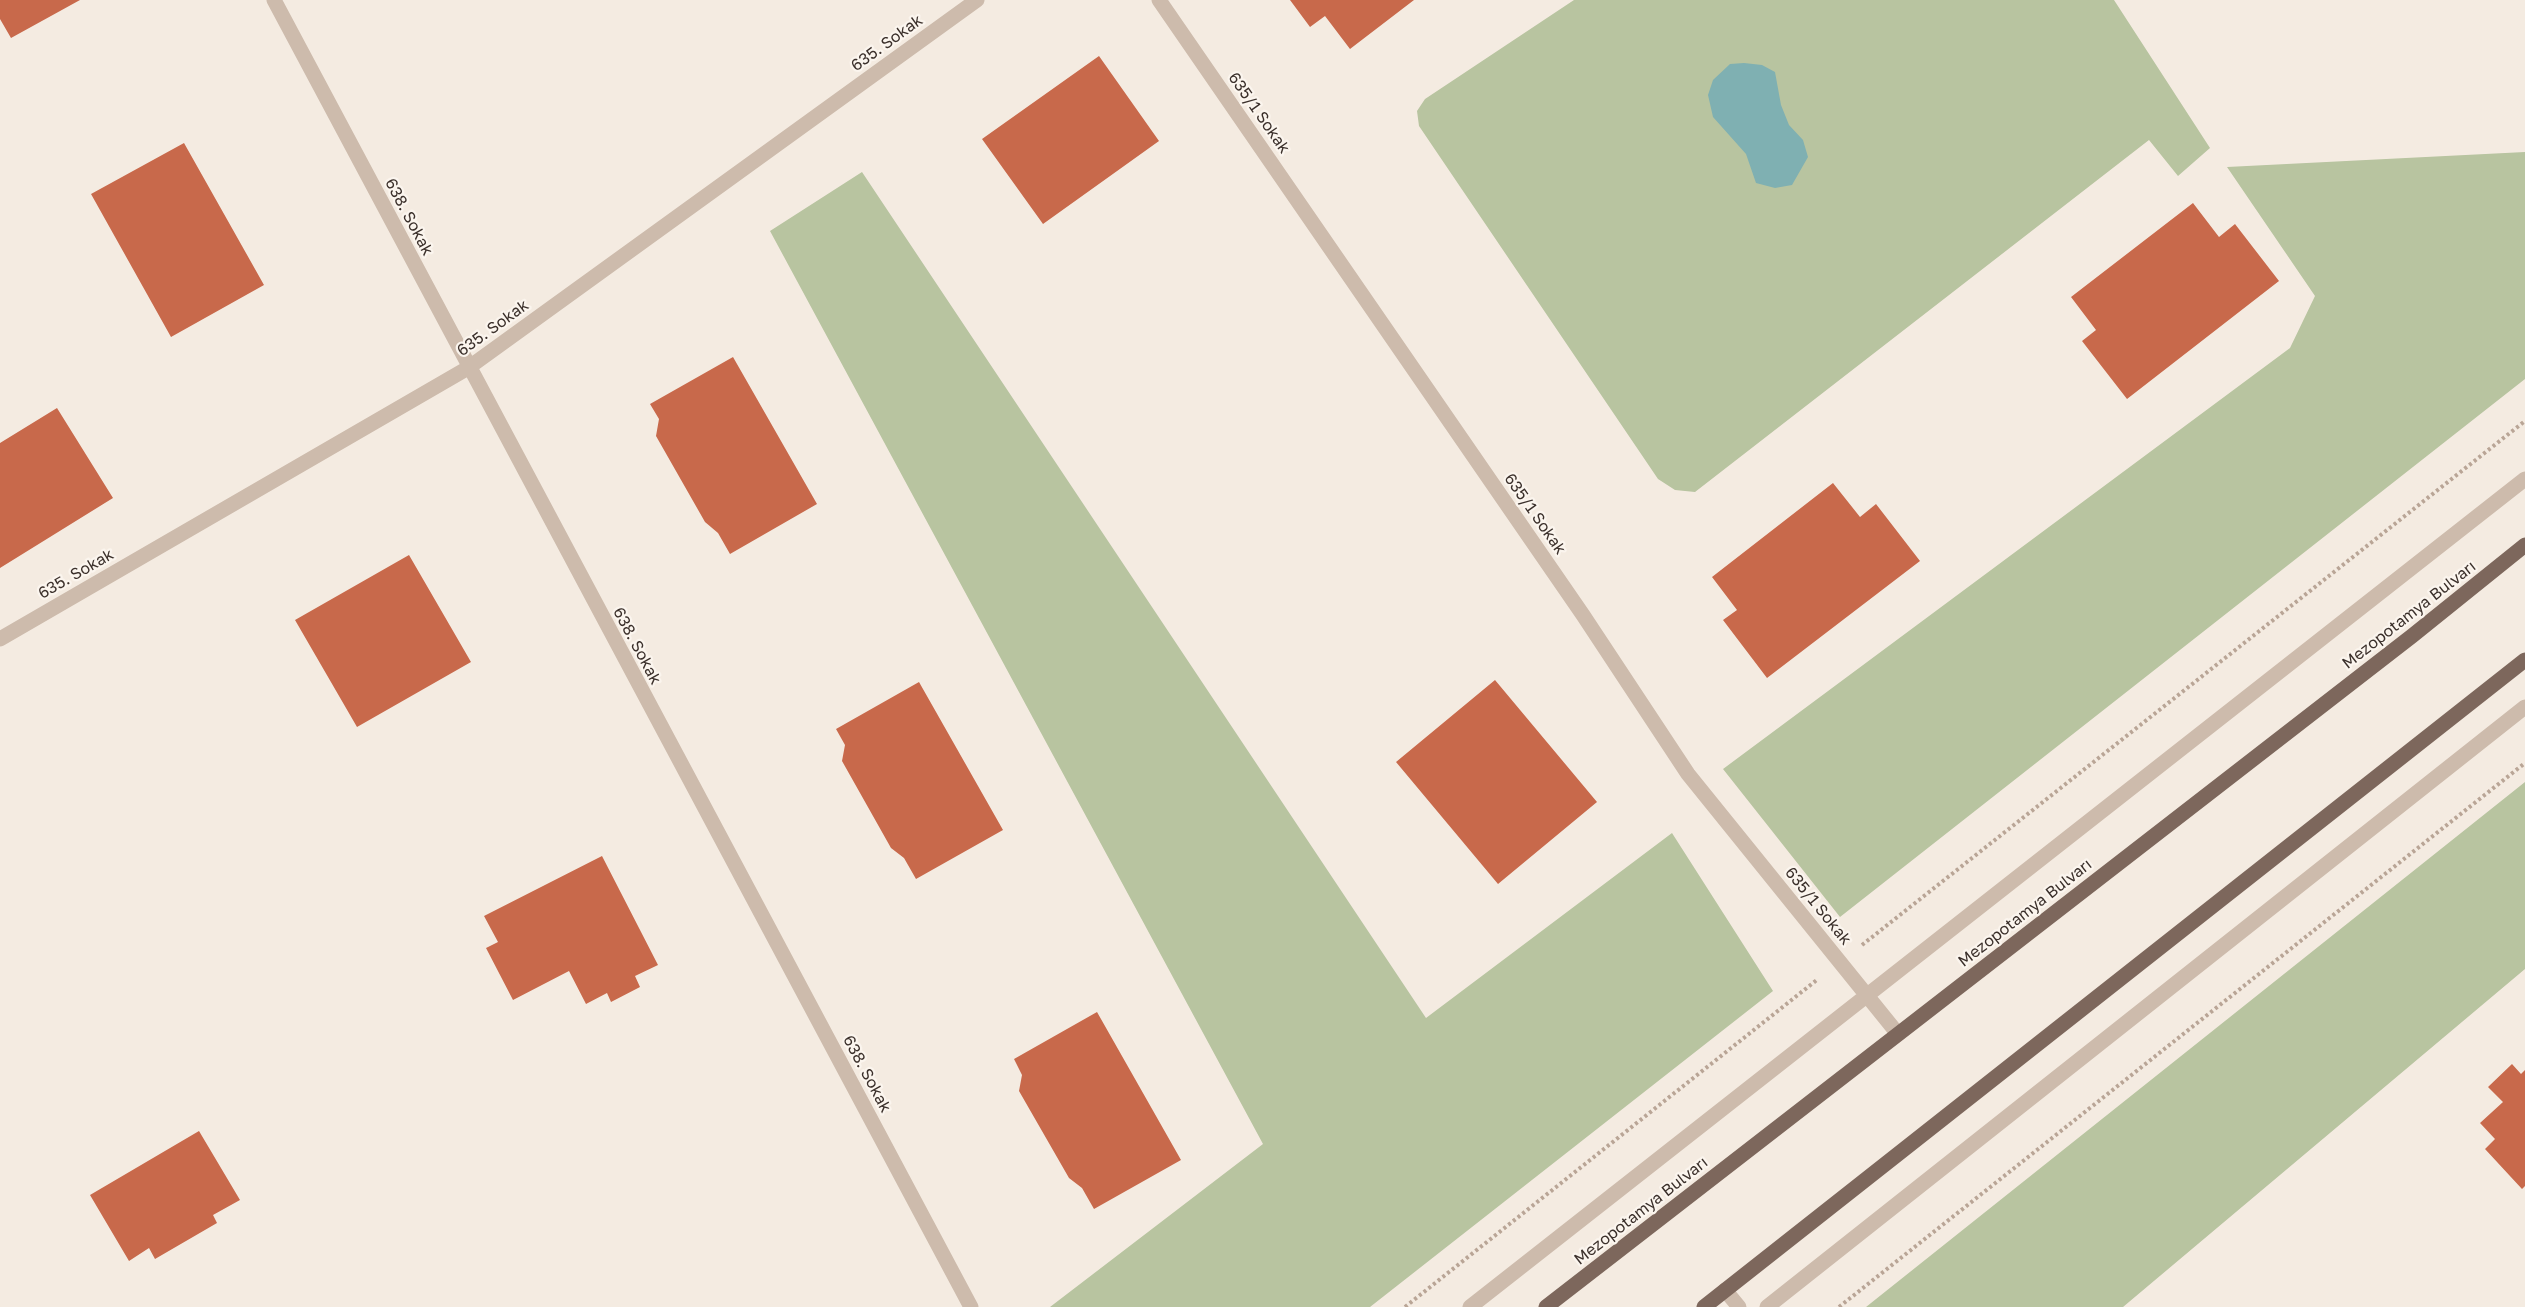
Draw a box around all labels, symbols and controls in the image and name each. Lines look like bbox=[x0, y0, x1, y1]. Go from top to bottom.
street label: 635. Sokak bbox=[847, 11, 927, 75]
street label: 635/1 Sokak bbox=[1224, 69, 1294, 157]
street label: 638. Sokak bbox=[381, 175, 437, 259]
street label: 635. Sokak bbox=[453, 296, 533, 360]
street label: 635/1 Sokak bbox=[1500, 470, 1570, 558]
street label: 635. Sokak bbox=[35, 545, 117, 603]
street label: Mezopotamya Bulvarı bbox=[2338, 557, 2480, 673]
street label: 638. Sokak bbox=[609, 604, 665, 688]
street label: Mezopotamya Bulvarı bbox=[1954, 855, 2096, 971]
street label: 635/1 Sokak bbox=[1781, 863, 1855, 949]
street label: 638. Sokak bbox=[839, 1032, 895, 1116]
street label: Mezopotamya Bulvarı bbox=[1570, 1153, 1712, 1269]

